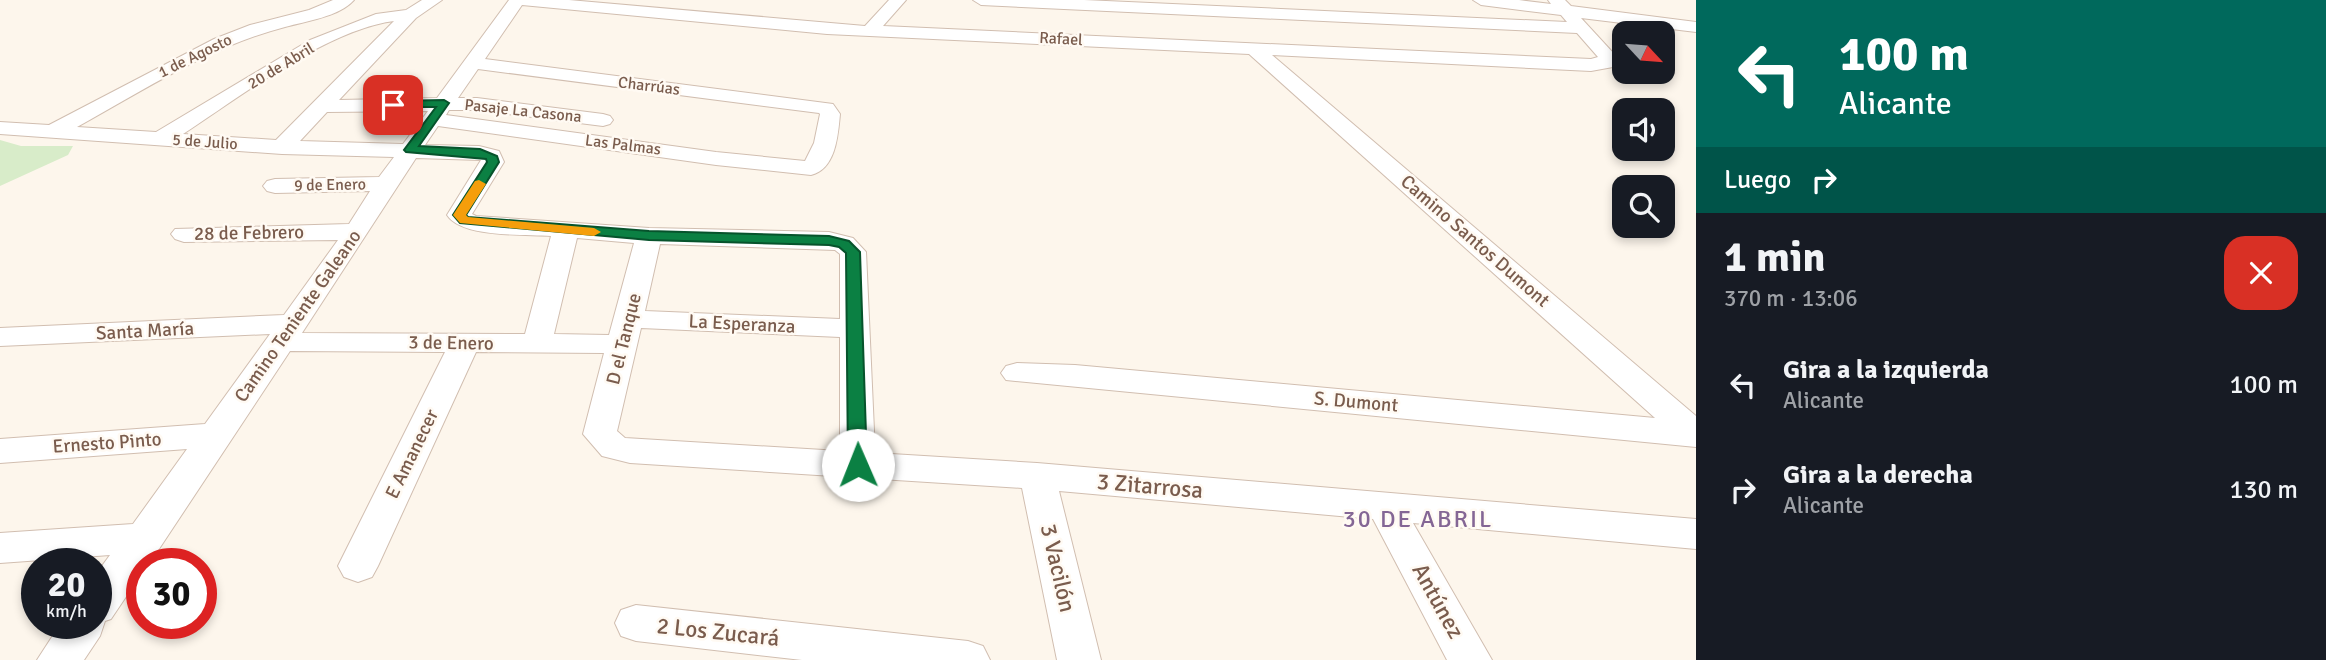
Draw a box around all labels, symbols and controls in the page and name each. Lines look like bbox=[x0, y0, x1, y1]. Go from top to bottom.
north arrow bbox=[1612, 21, 1675, 84]
map controls bbox=[1612, 21, 1675, 238]
text: 100 m bbox=[1839, 24, 1969, 84]
street label: Rafael bbox=[1039, 28, 1084, 50]
icon: left bbox=[1724, 28, 1815, 119]
street label: 1 de Agosto bbox=[155, 30, 235, 82]
street label: 20 de Abril bbox=[244, 38, 318, 94]
street label: Charrúas bbox=[617, 72, 681, 100]
pin bbox=[363, 75, 423, 135]
text: Alicante bbox=[1839, 84, 1952, 123]
icon: arrive bbox=[374, 86, 412, 124]
street label: Pasaje La Casona bbox=[463, 95, 583, 127]
button: sound bbox=[1612, 98, 1675, 161]
street label: 5 de Julio bbox=[172, 130, 238, 154]
street label: Las Palmas bbox=[584, 130, 662, 160]
icon: right bbox=[1805, 161, 1843, 199]
text: Luego bbox=[1724, 164, 1791, 196]
street label: Camino Santos Dumont bbox=[1395, 170, 1555, 313]
street label: 9 de Enero bbox=[294, 174, 366, 196]
button: search bbox=[1612, 175, 1675, 238]
street label: 28 de Febrero bbox=[194, 220, 304, 246]
street label: Camino Teniente Galeano bbox=[229, 225, 367, 407]
text: 1 min bbox=[1724, 232, 1825, 283]
button: close bbox=[2224, 236, 2298, 310]
text: 370 m · 13:06 bbox=[1724, 284, 1858, 313]
street label: D el Tanque bbox=[601, 291, 647, 387]
street label: La Esperanza bbox=[688, 309, 796, 339]
street label: Santa María bbox=[95, 316, 195, 346]
street label: 3 de Enero bbox=[408, 330, 494, 356]
text: Gira a la izquierda bbox=[1783, 354, 1989, 386]
icon: left bbox=[1724, 366, 1762, 404]
text: 100 m bbox=[2229, 369, 2298, 401]
street label: S. Dumont bbox=[1313, 386, 1399, 418]
text: Alicante bbox=[1783, 386, 1864, 415]
street label: E Amanecer bbox=[380, 405, 444, 503]
street label: Ernesto Pinto bbox=[52, 427, 162, 459]
position arrow bbox=[821, 428, 895, 502]
text: Gira a la derecha bbox=[1783, 459, 1973, 491]
street label: 3 Zitarrosa bbox=[1096, 467, 1204, 505]
icon: right bbox=[1724, 471, 1762, 509]
text: 130 m bbox=[2229, 474, 2298, 506]
text: Alicante bbox=[1783, 491, 1864, 520]
district label: 30 DE ABRIL bbox=[1343, 504, 1493, 534]
street label: 3 Vacilón bbox=[1034, 521, 1082, 615]
speed limit sign: 30 bbox=[126, 548, 217, 639]
street label: Antúnez bbox=[1406, 558, 1470, 644]
text: 20 bbox=[48, 563, 85, 606]
text: km/h bbox=[46, 600, 87, 622]
street label: 2 Los Zucará bbox=[655, 611, 781, 653]

